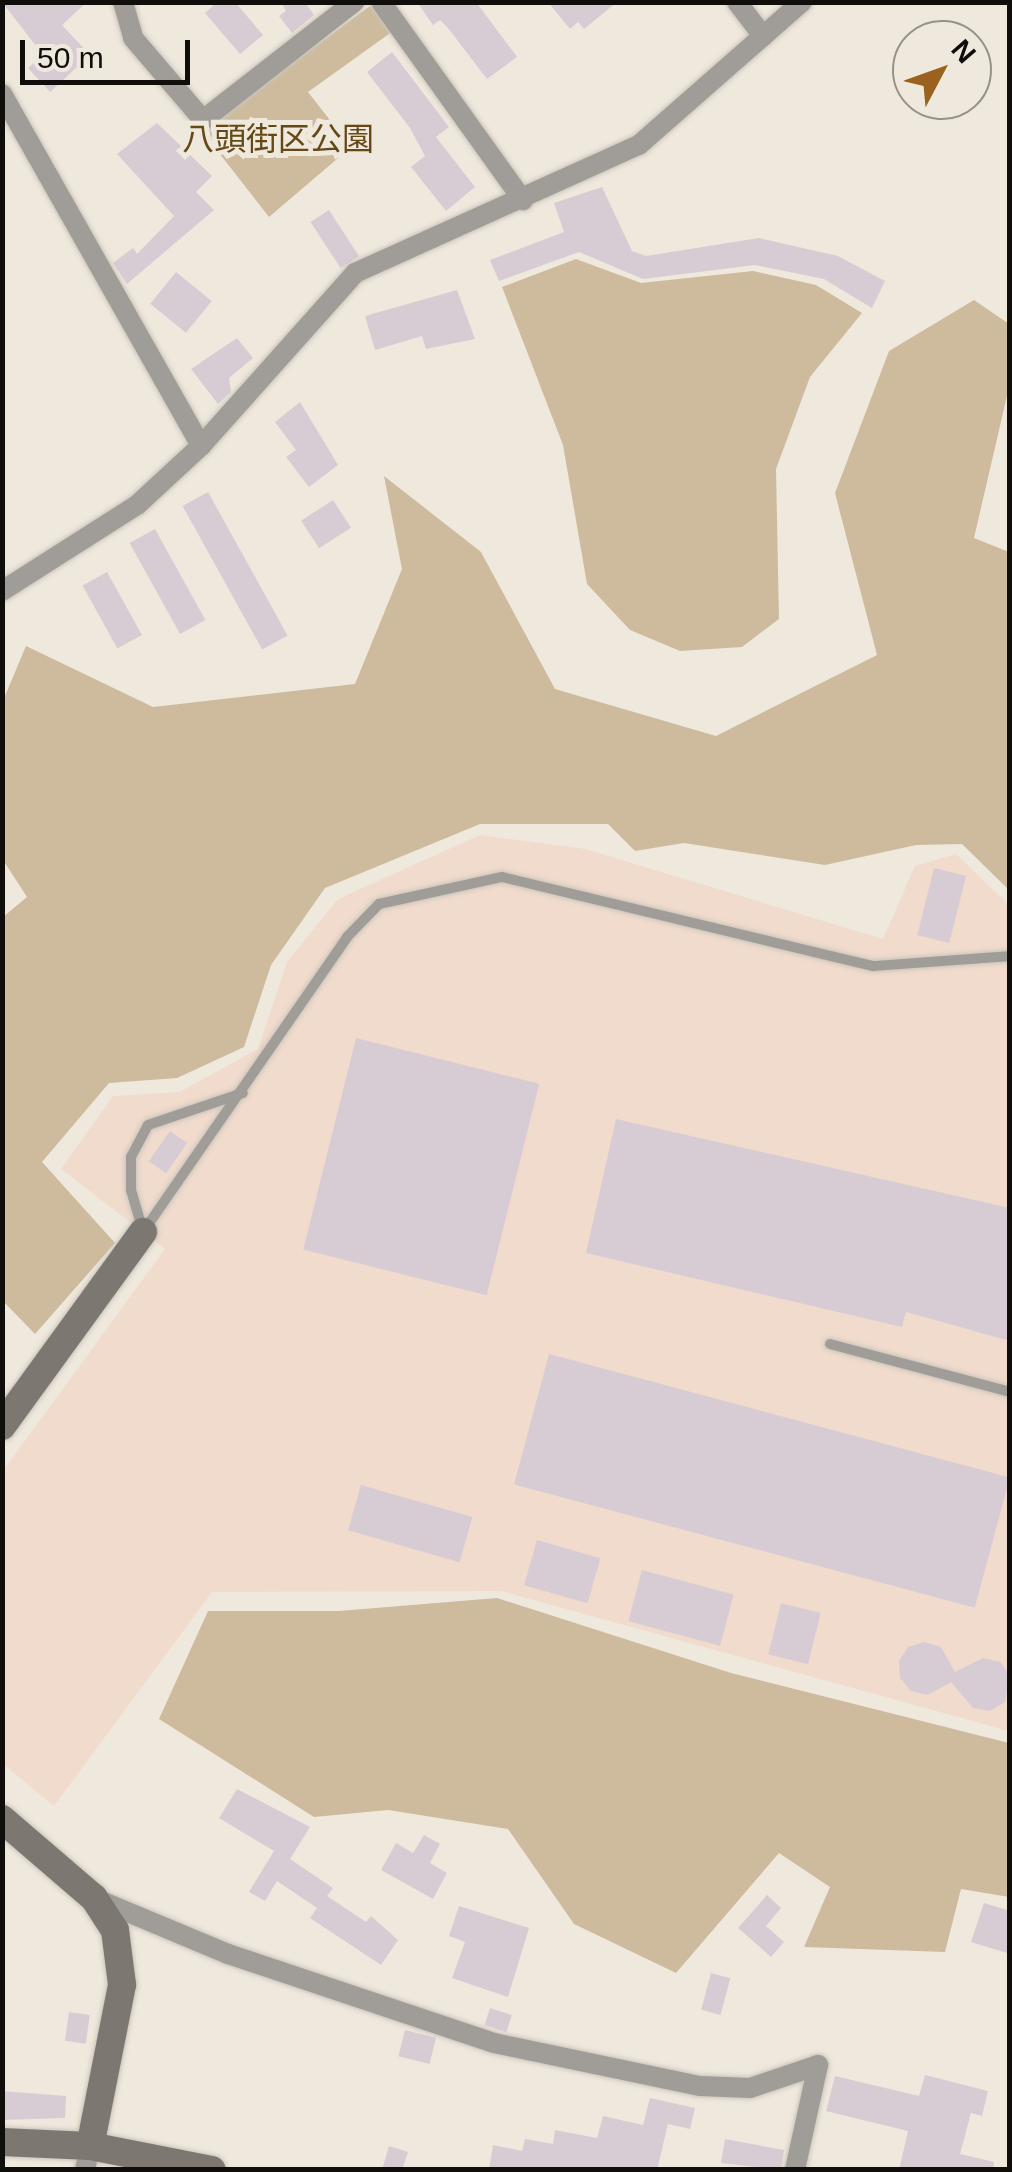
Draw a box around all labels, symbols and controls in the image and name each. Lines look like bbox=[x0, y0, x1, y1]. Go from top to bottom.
scale bar bbox=[25, 20, 195, 82]
north arrow bbox=[892, 20, 992, 120]
text: N bbox=[945, 33, 982, 69]
text: 50 m bbox=[37, 41, 104, 74]
park label: 八頭街区公園 bbox=[182, 120, 374, 158]

